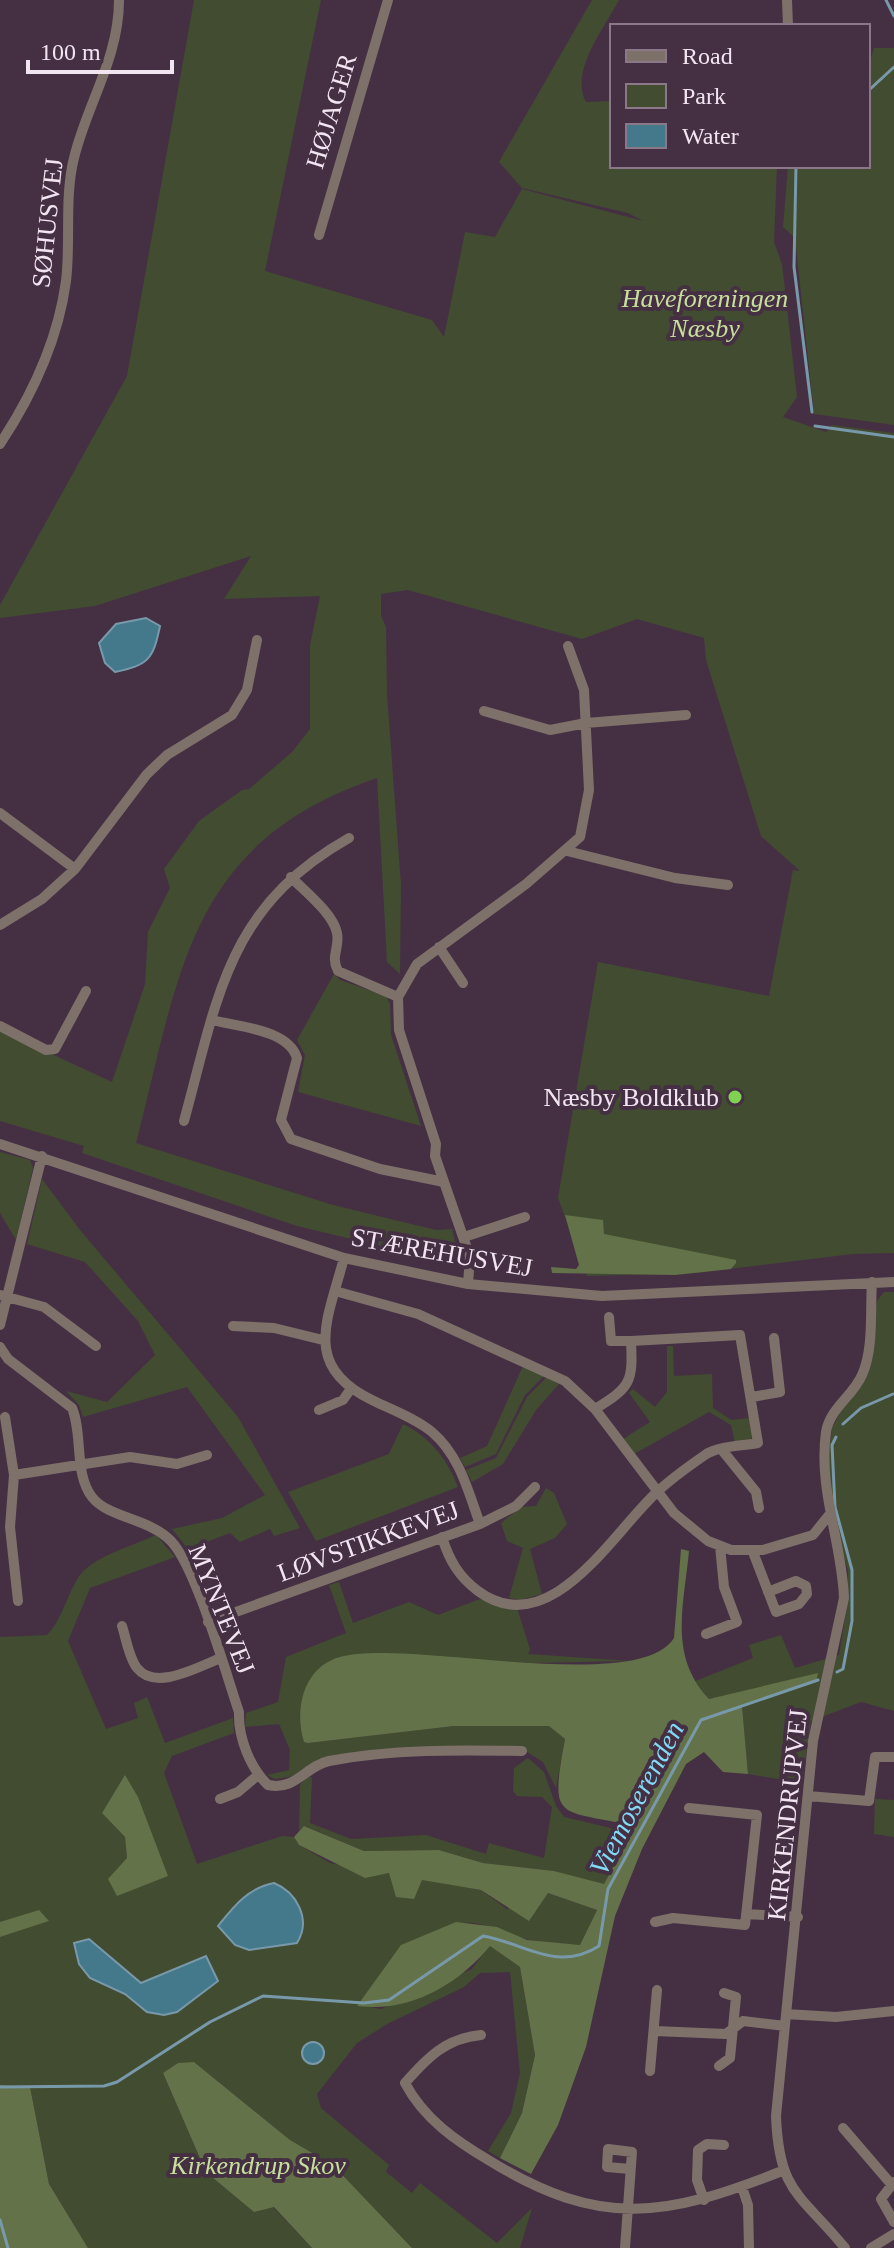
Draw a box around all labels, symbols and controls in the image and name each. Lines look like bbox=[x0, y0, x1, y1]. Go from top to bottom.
scale bar bbox=[28, 24, 172, 74]
legend bbox=[610, 24, 870, 168]
text: 100 m bbox=[40, 39, 101, 65]
text: Road bbox=[682, 43, 733, 69]
street label: HØJAGER bbox=[300, 50, 363, 172]
text: Park bbox=[682, 83, 726, 109]
text: Water bbox=[682, 123, 739, 149]
street label: SØHUSVEJ bbox=[26, 157, 69, 289]
park label: Haveforeningen Næsby bbox=[621, 284, 788, 343]
place label: Næsby Boldklub bbox=[543, 1083, 719, 1112]
marker: Næsby Boldklub bbox=[726, 1088, 744, 1106]
street label: STÆREHUSVEJ bbox=[349, 1222, 535, 1283]
street label: LØVSTIKKEVEJ bbox=[274, 1495, 463, 1588]
street label: MYNTEVEJ bbox=[182, 1540, 261, 1678]
street label: KIRKENDRUPVEJ bbox=[762, 1708, 813, 1922]
water label: Viemoserenden bbox=[583, 1716, 690, 1880]
park label: Kirkendrup Skov bbox=[169, 2151, 346, 2180]

